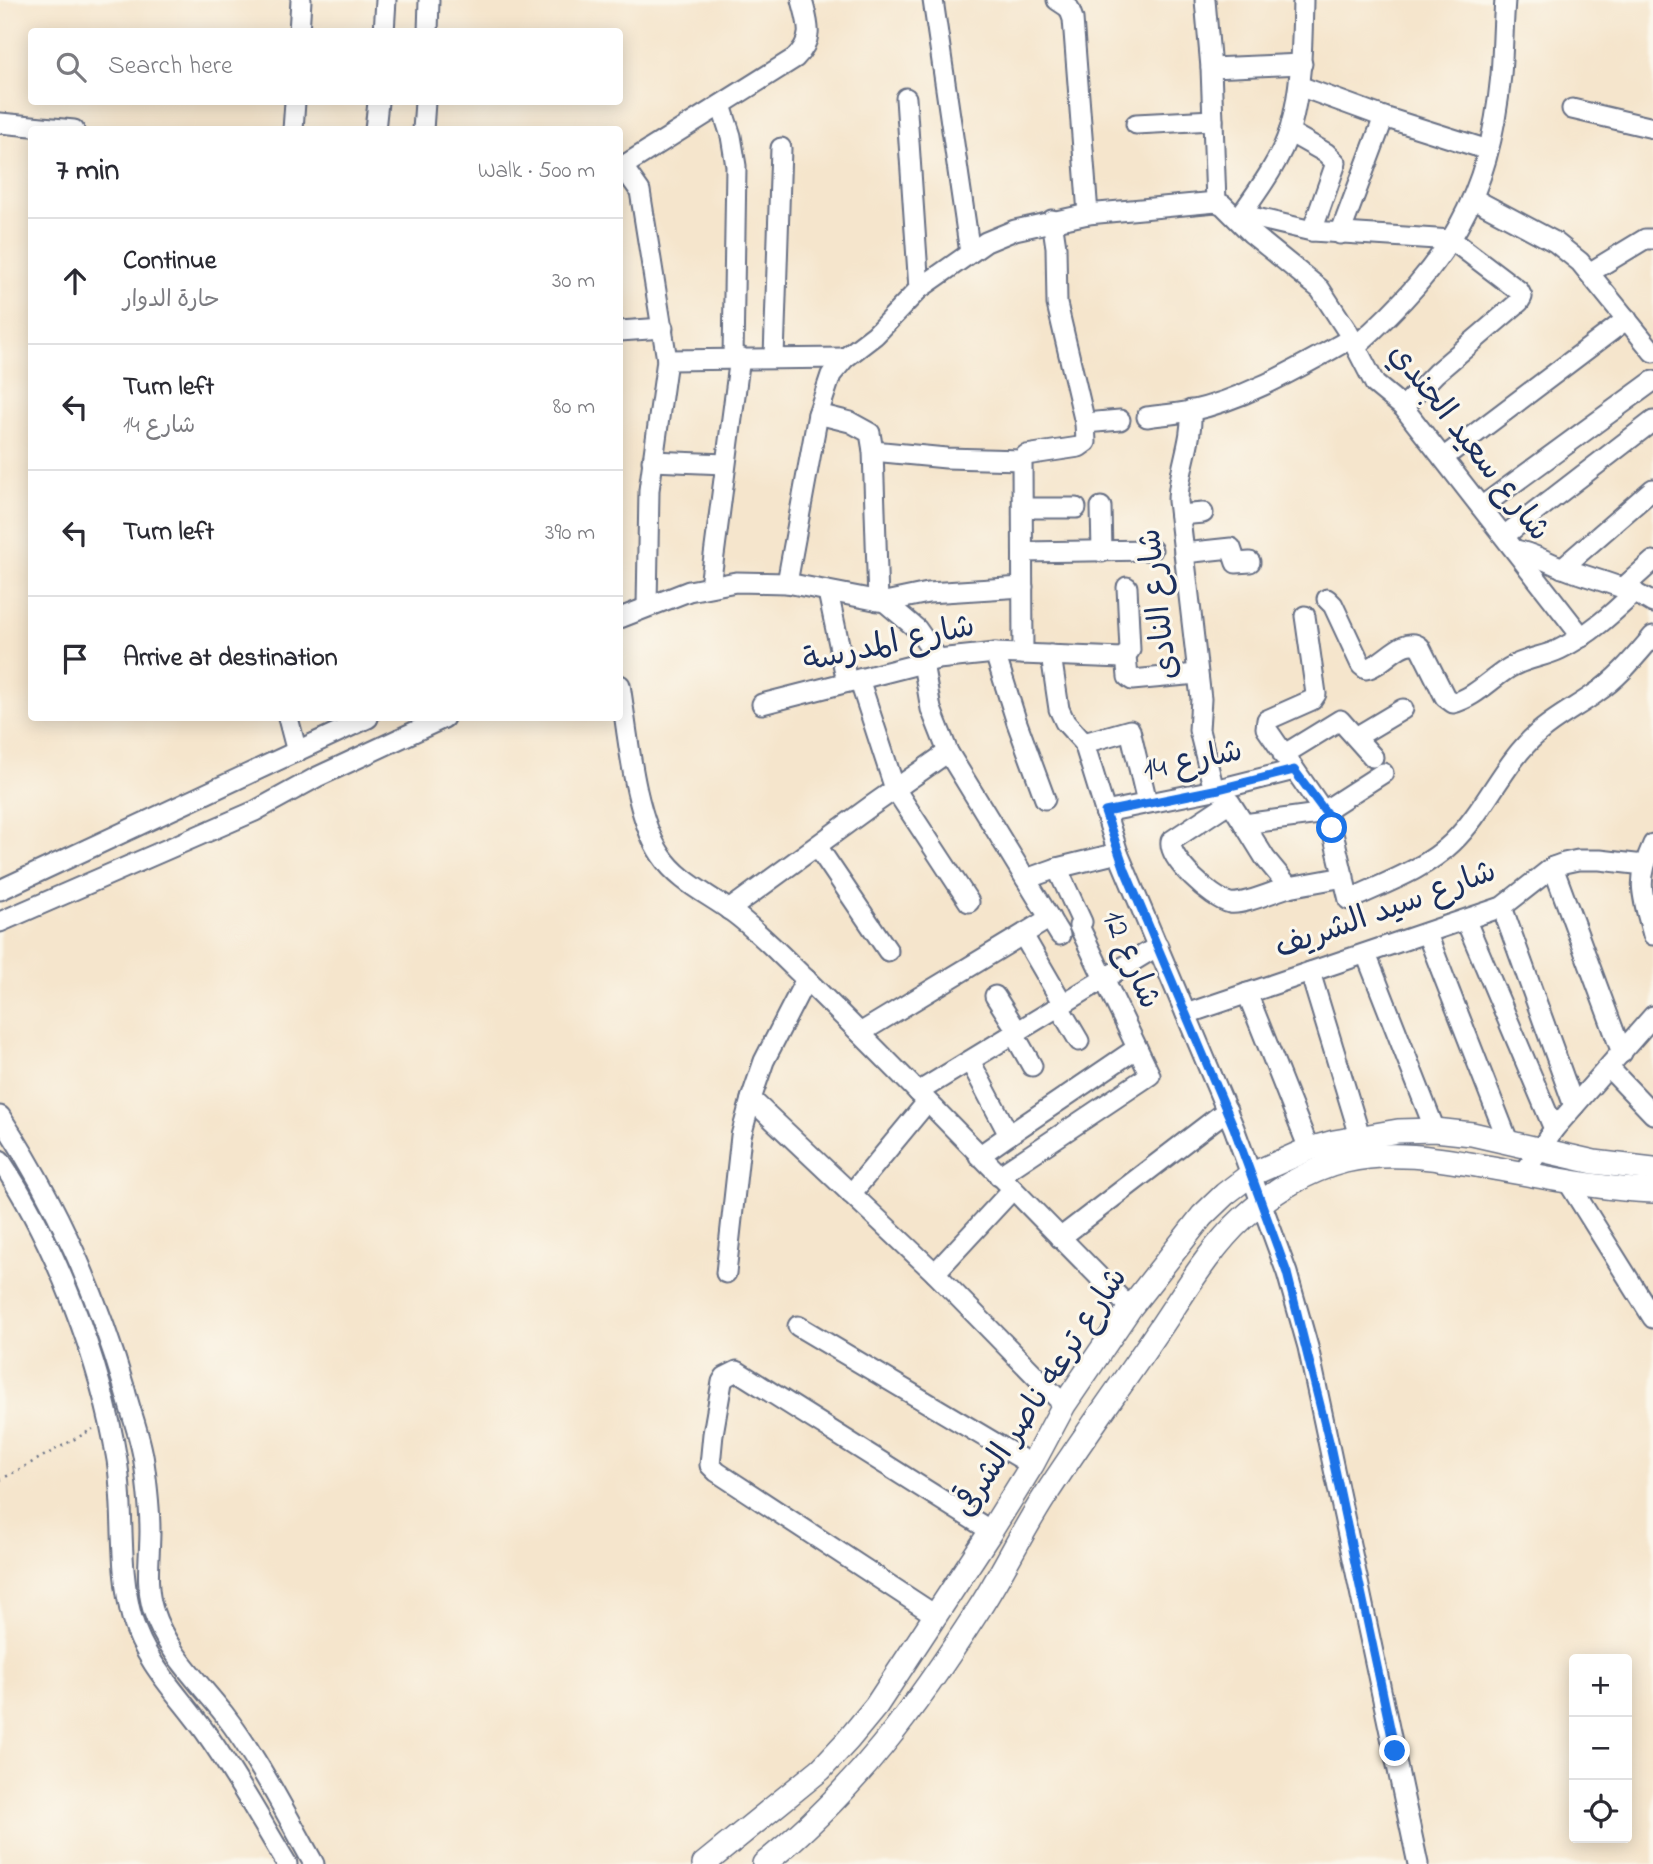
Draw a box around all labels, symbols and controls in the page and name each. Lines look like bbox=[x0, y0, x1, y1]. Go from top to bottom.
search box bbox=[28, 28, 623, 105]
icon: search bbox=[52, 48, 90, 86]
text: Search here bbox=[108, 48, 233, 86]
text: 7 min bbox=[56, 150, 119, 194]
text: Walk · 500 m bbox=[478, 155, 595, 188]
text: Continue bbox=[123, 243, 216, 281]
icon: ahead bbox=[56, 262, 94, 300]
text: 30 m bbox=[552, 265, 595, 298]
text: حارة الدوار bbox=[123, 284, 220, 317]
street label: شارع سعيد الجندي bbox=[1375, 334, 1561, 552]
text: Turn left bbox=[123, 369, 214, 407]
icon: left bbox=[56, 388, 94, 426]
text: 80 m bbox=[553, 391, 595, 424]
text: شارع 14 bbox=[123, 410, 195, 443]
icon: left bbox=[56, 514, 94, 552]
text: Turn left bbox=[123, 514, 214, 552]
text: 390 m bbox=[545, 517, 595, 550]
street label: شارع النادى bbox=[1127, 526, 1193, 682]
street label: شارع المدرسة bbox=[799, 604, 979, 686]
icon: arrive bbox=[56, 640, 94, 678]
text: Arrive at destination bbox=[123, 640, 338, 678]
street label: شارع 14 bbox=[1139, 729, 1247, 795]
route start bbox=[1316, 812, 1347, 843]
street label: شارع سيد الشريف bbox=[1269, 849, 1503, 973]
street label: شارع 12 bbox=[1088, 903, 1172, 1017]
street label: شارع ترعه ناصر الشرقى bbox=[943, 1258, 1141, 1528]
map controls bbox=[1569, 1654, 1632, 1843]
button: + bbox=[1569, 1654, 1632, 1717]
button: − bbox=[1569, 1717, 1632, 1780]
route end bbox=[1379, 1735, 1410, 1766]
button: locate bbox=[1569, 1780, 1632, 1843]

